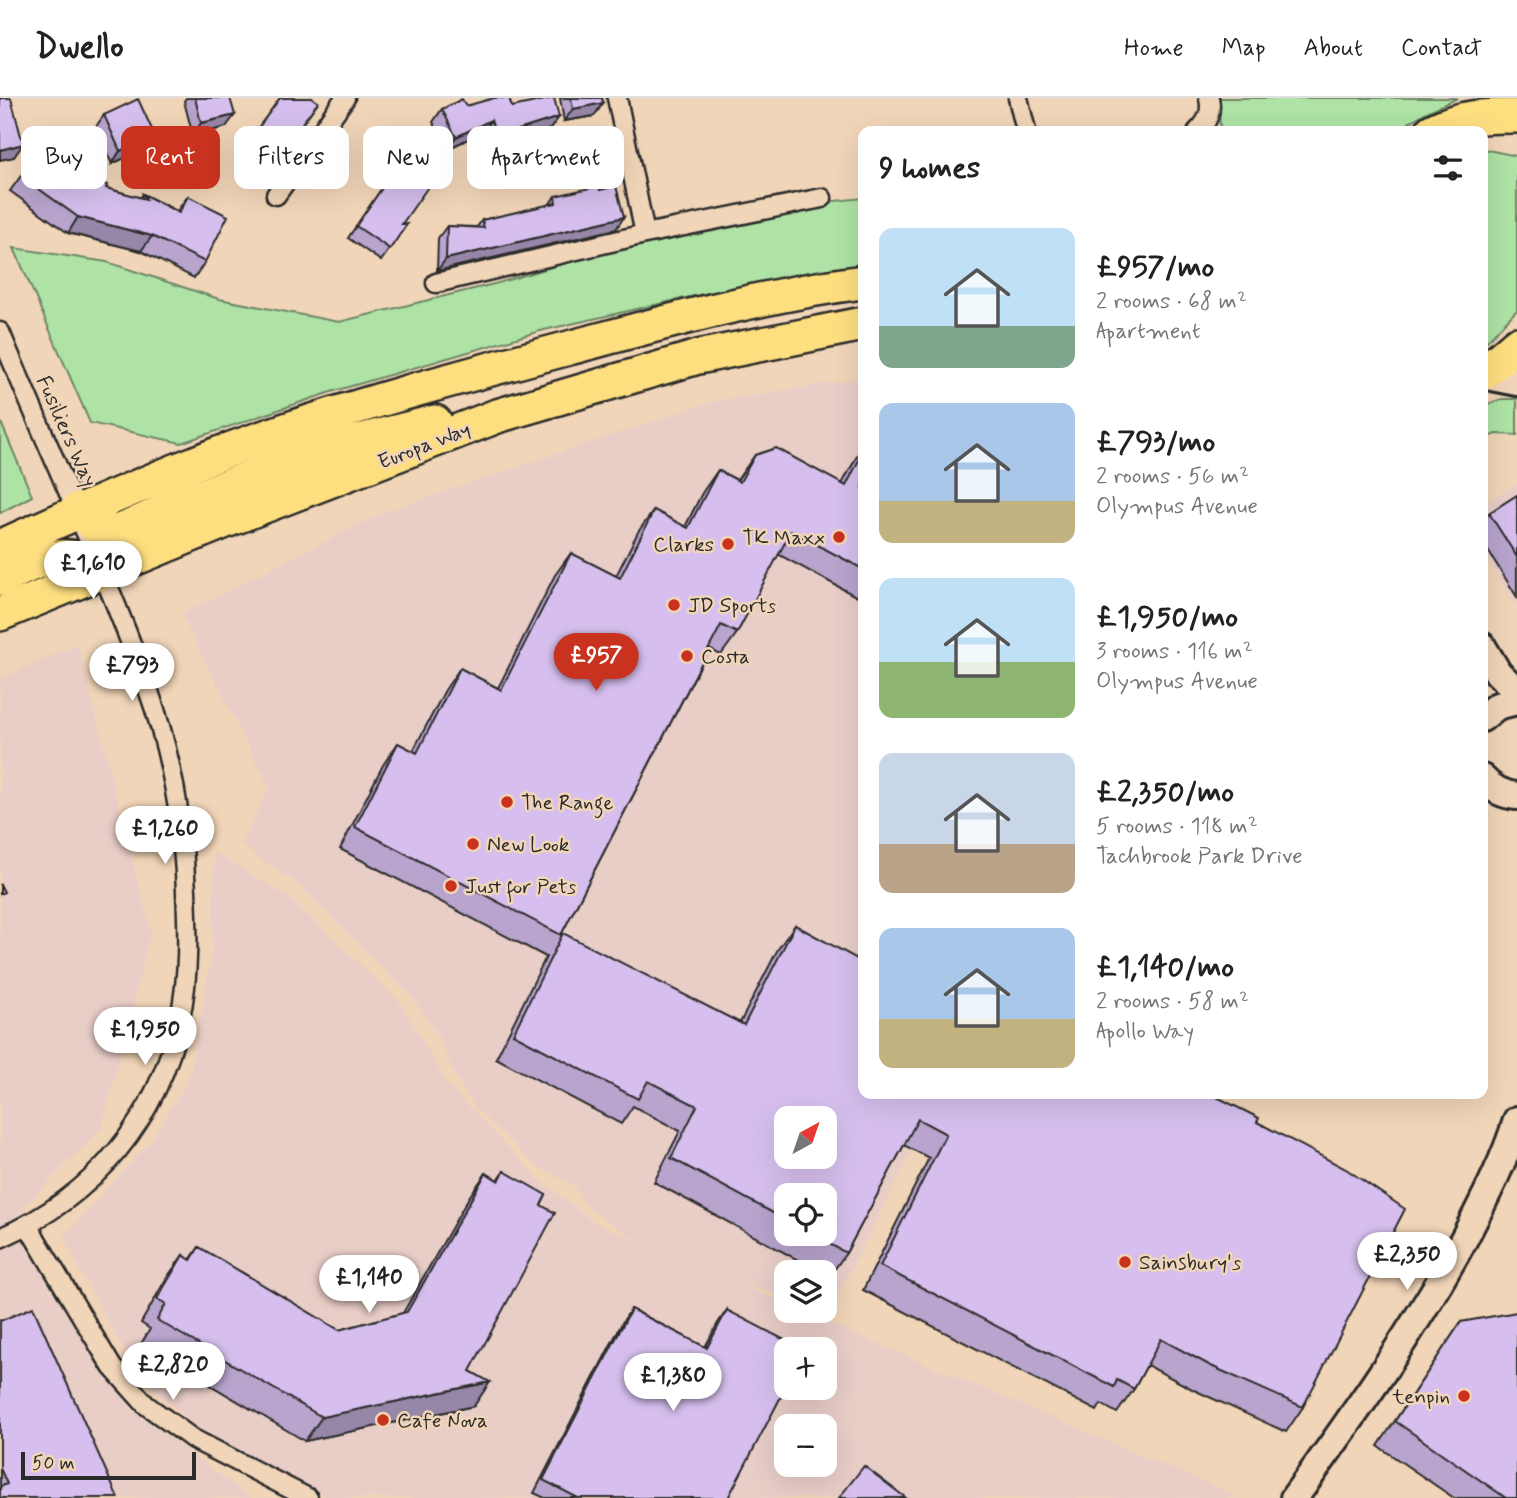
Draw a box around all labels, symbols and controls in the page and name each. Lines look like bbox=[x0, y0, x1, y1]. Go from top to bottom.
text: Dwello bbox=[35, 26, 124, 70]
text: Home bbox=[1124, 33, 1184, 64]
text: Map bbox=[1222, 33, 1266, 64]
text: About bbox=[1304, 33, 1363, 64]
text: Contact bbox=[1401, 33, 1482, 64]
chip: Buy bbox=[21, 126, 107, 189]
chip: Rent bbox=[121, 126, 220, 189]
chip: Filters bbox=[234, 126, 349, 189]
chip: New bbox=[363, 126, 453, 189]
chip: Apartment bbox=[467, 126, 624, 189]
text: 9 homes bbox=[879, 149, 980, 188]
icon: filters bbox=[1429, 149, 1467, 187]
text: £957/mo bbox=[1096, 248, 1214, 287]
icon: home bbox=[935, 256, 1019, 340]
text: 2 rooms · 68 m² bbox=[1096, 287, 1247, 317]
text: Apartment bbox=[1096, 317, 1201, 347]
street label: Fusiliers Way bbox=[29, 371, 103, 492]
street label: Europa Way bbox=[374, 415, 475, 476]
text: £793/mo bbox=[1096, 423, 1215, 462]
icon: home bbox=[935, 431, 1019, 515]
text: 2 rooms · 56 m² bbox=[1096, 462, 1249, 492]
text: Olympus Avenue bbox=[1096, 492, 1258, 522]
place label: TK Maxx bbox=[742, 524, 825, 552]
marker: TK Maxx bbox=[831, 529, 847, 545]
place label: Clarks bbox=[653, 531, 714, 559]
marker: Clarks bbox=[720, 536, 736, 552]
pin: £1,610 bbox=[36, 542, 150, 601]
text: £1,610 bbox=[60, 549, 126, 579]
place label: JD Sports bbox=[688, 592, 776, 620]
marker: JD Sports bbox=[666, 597, 682, 613]
text: £1,950/mo bbox=[1096, 598, 1238, 637]
icon: home bbox=[935, 606, 1019, 690]
pin: £957 bbox=[555, 634, 637, 693]
text: 3 rooms · 116 m² bbox=[1096, 637, 1253, 667]
text: £957 bbox=[570, 641, 622, 671]
place label: Costa bbox=[701, 643, 750, 671]
pin: £793 bbox=[91, 644, 173, 703]
marker: Costa bbox=[679, 648, 695, 664]
text: £793 bbox=[105, 651, 159, 681]
text: Olympus Avenue bbox=[1096, 667, 1258, 697]
text: £2,350/mo bbox=[1096, 773, 1234, 812]
icon: home bbox=[935, 781, 1019, 865]
place label: The Range bbox=[521, 789, 613, 819]
marker: The Range bbox=[499, 794, 515, 810]
pin: £1,260 bbox=[108, 806, 222, 866]
text: 5 rooms · 118 m² bbox=[1096, 812, 1258, 842]
text: £1,260 bbox=[131, 814, 199, 844]
place label: New Look bbox=[487, 831, 570, 859]
marker: New Look bbox=[465, 836, 481, 852]
text: Tachbrook Park Drive bbox=[1096, 842, 1303, 872]
place label: Just for Pets bbox=[465, 873, 576, 903]
marker: Just for Pets bbox=[443, 878, 459, 894]
text: £1,140/mo bbox=[1096, 948, 1234, 987]
icon: home bbox=[935, 956, 1019, 1040]
text: 2 rooms · 58 m² bbox=[1096, 987, 1249, 1017]
pin: £1,950 bbox=[88, 1007, 202, 1067]
text: £1,950 bbox=[110, 1015, 180, 1045]
text: Apollo Way bbox=[1096, 1017, 1194, 1047]
north arrow bbox=[774, 1106, 836, 1169]
map controls bbox=[774, 1106, 837, 1477]
button: locate bbox=[774, 1183, 837, 1246]
pin: £2,350 bbox=[1350, 1232, 1464, 1292]
text: £2,350 bbox=[1373, 1240, 1441, 1270]
place label: Sainsbury's bbox=[1139, 1249, 1241, 1277]
marker: Sainsbury's bbox=[1117, 1254, 1133, 1270]
pin: £1,140 bbox=[312, 1256, 426, 1315]
button: layers bbox=[774, 1260, 837, 1323]
text: £1,140 bbox=[335, 1263, 403, 1293]
button: + bbox=[774, 1337, 837, 1400]
pin: £2,820 bbox=[116, 1342, 230, 1402]
text: £2,820 bbox=[137, 1350, 209, 1380]
pin: £1,380 bbox=[616, 1354, 730, 1413]
text: £1,380 bbox=[640, 1361, 706, 1391]
place label: tenpin bbox=[1391, 1383, 1450, 1411]
marker: tenpin bbox=[1456, 1388, 1472, 1404]
place label: Cafe Nova bbox=[397, 1407, 488, 1435]
marker: Cafe Nova bbox=[375, 1412, 391, 1428]
button: − bbox=[774, 1414, 837, 1477]
scale bar bbox=[21, 1449, 196, 1481]
text: 50 m bbox=[32, 1451, 75, 1476]

